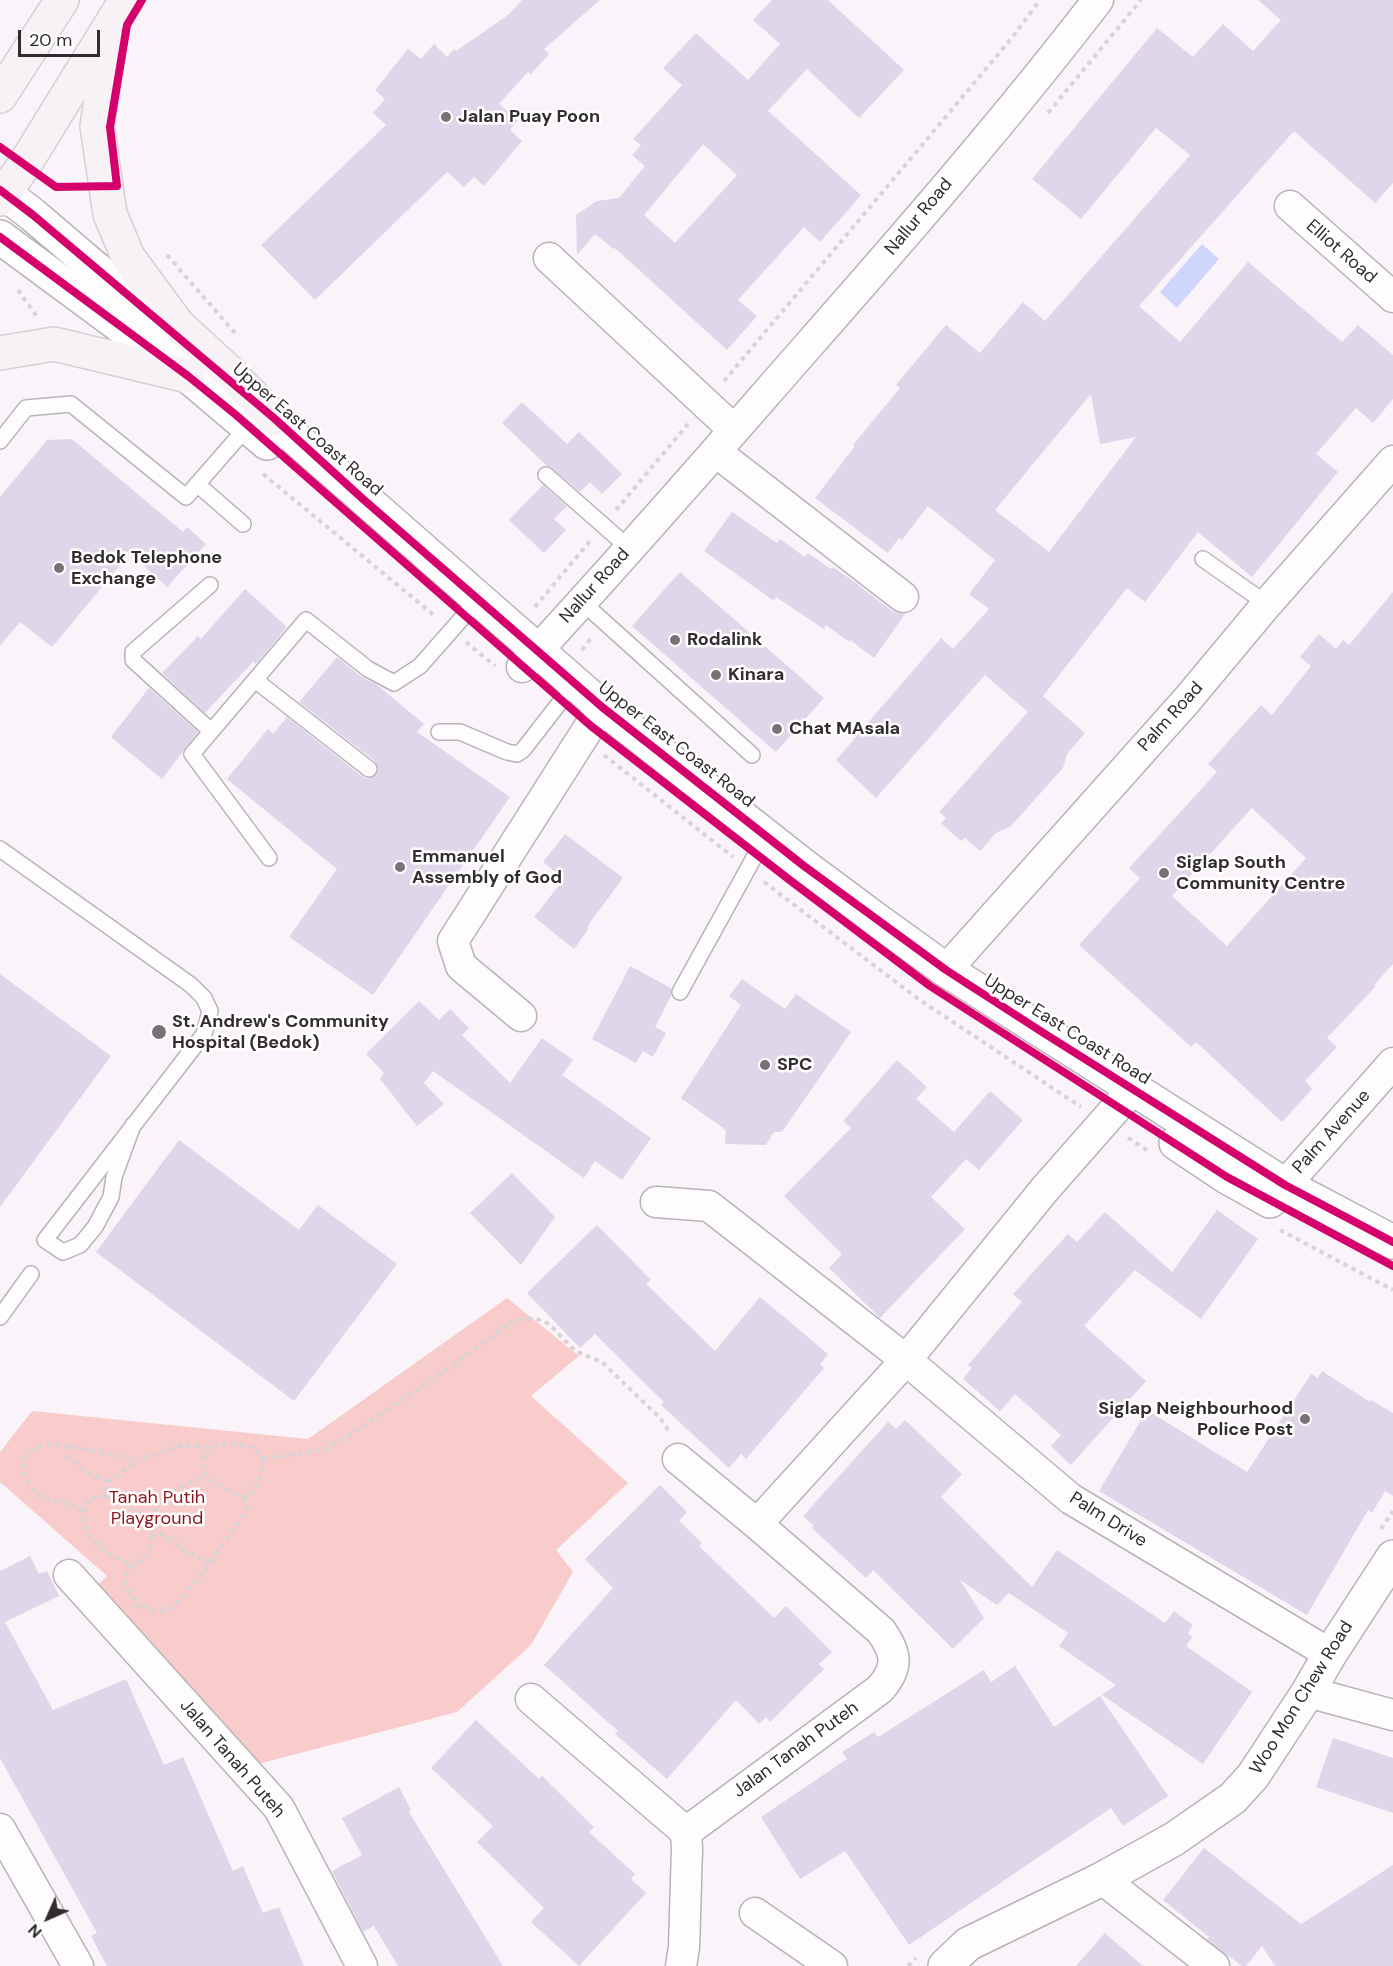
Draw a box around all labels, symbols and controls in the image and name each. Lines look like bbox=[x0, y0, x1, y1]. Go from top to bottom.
scale bar bbox=[21, 18, 104, 56]
text: 20 m bbox=[29, 28, 72, 52]
place label: Jalan Puay Poon bbox=[458, 106, 600, 128]
marker: Jalan Puay Poon bbox=[439, 110, 453, 124]
street label: Nallur Road bbox=[881, 174, 957, 260]
street label: Elliot Road bbox=[1301, 215, 1381, 289]
street label: Upper East Coast Road bbox=[227, 359, 387, 501]
street label: Nallur Road bbox=[556, 544, 634, 628]
place label: Bedok Telephone Exchange bbox=[71, 547, 222, 590]
marker: Bedok Telephone Exchange bbox=[52, 561, 66, 575]
place label: Rodalink bbox=[687, 629, 762, 651]
marker: Rodalink bbox=[668, 633, 682, 647]
place label: Kinara bbox=[728, 664, 784, 686]
marker: Kinara bbox=[709, 668, 723, 682]
street label: Upper East Coast Road bbox=[594, 677, 758, 813]
street label: Palm Road bbox=[1134, 678, 1208, 756]
place label: Chat MAsala bbox=[789, 718, 900, 740]
marker: Chat MAsala bbox=[770, 722, 784, 736]
place label: Emmanuel Assembly of God bbox=[412, 846, 562, 888]
place label: Siglap South Community Centre bbox=[1176, 852, 1345, 894]
marker: Emmanuel Assembly of God bbox=[393, 860, 407, 874]
marker: Siglap South Community Centre bbox=[1157, 866, 1171, 880]
street label: Upper East Coast Road bbox=[980, 970, 1154, 1090]
place label: St. Andrew's Community Hospital (Bedok) bbox=[172, 1011, 389, 1054]
marker: St. Andrew's Community Hospital (Bedok) bbox=[150, 1023, 168, 1041]
place label: SPC bbox=[777, 1054, 812, 1076]
marker: SPC bbox=[758, 1058, 772, 1072]
street label: Palm Avenue bbox=[1289, 1085, 1375, 1179]
place label: Siglap Neighbourhood Police Post bbox=[1098, 1398, 1293, 1440]
marker: Siglap Neighbourhood Police Post bbox=[1298, 1412, 1312, 1426]
park label: Tanah Putih Playground bbox=[109, 1487, 205, 1530]
street label: Palm Drive bbox=[1065, 1488, 1151, 1552]
street label: Woo Mon Chew Road bbox=[1246, 1617, 1358, 1779]
street label: Jalan Tanah Puteh bbox=[175, 1695, 289, 1823]
street label: Jalan Tanah Puteh bbox=[729, 1697, 863, 1803]
north arrow bbox=[18, 1888, 78, 1948]
text: N bbox=[23, 1920, 46, 1943]

